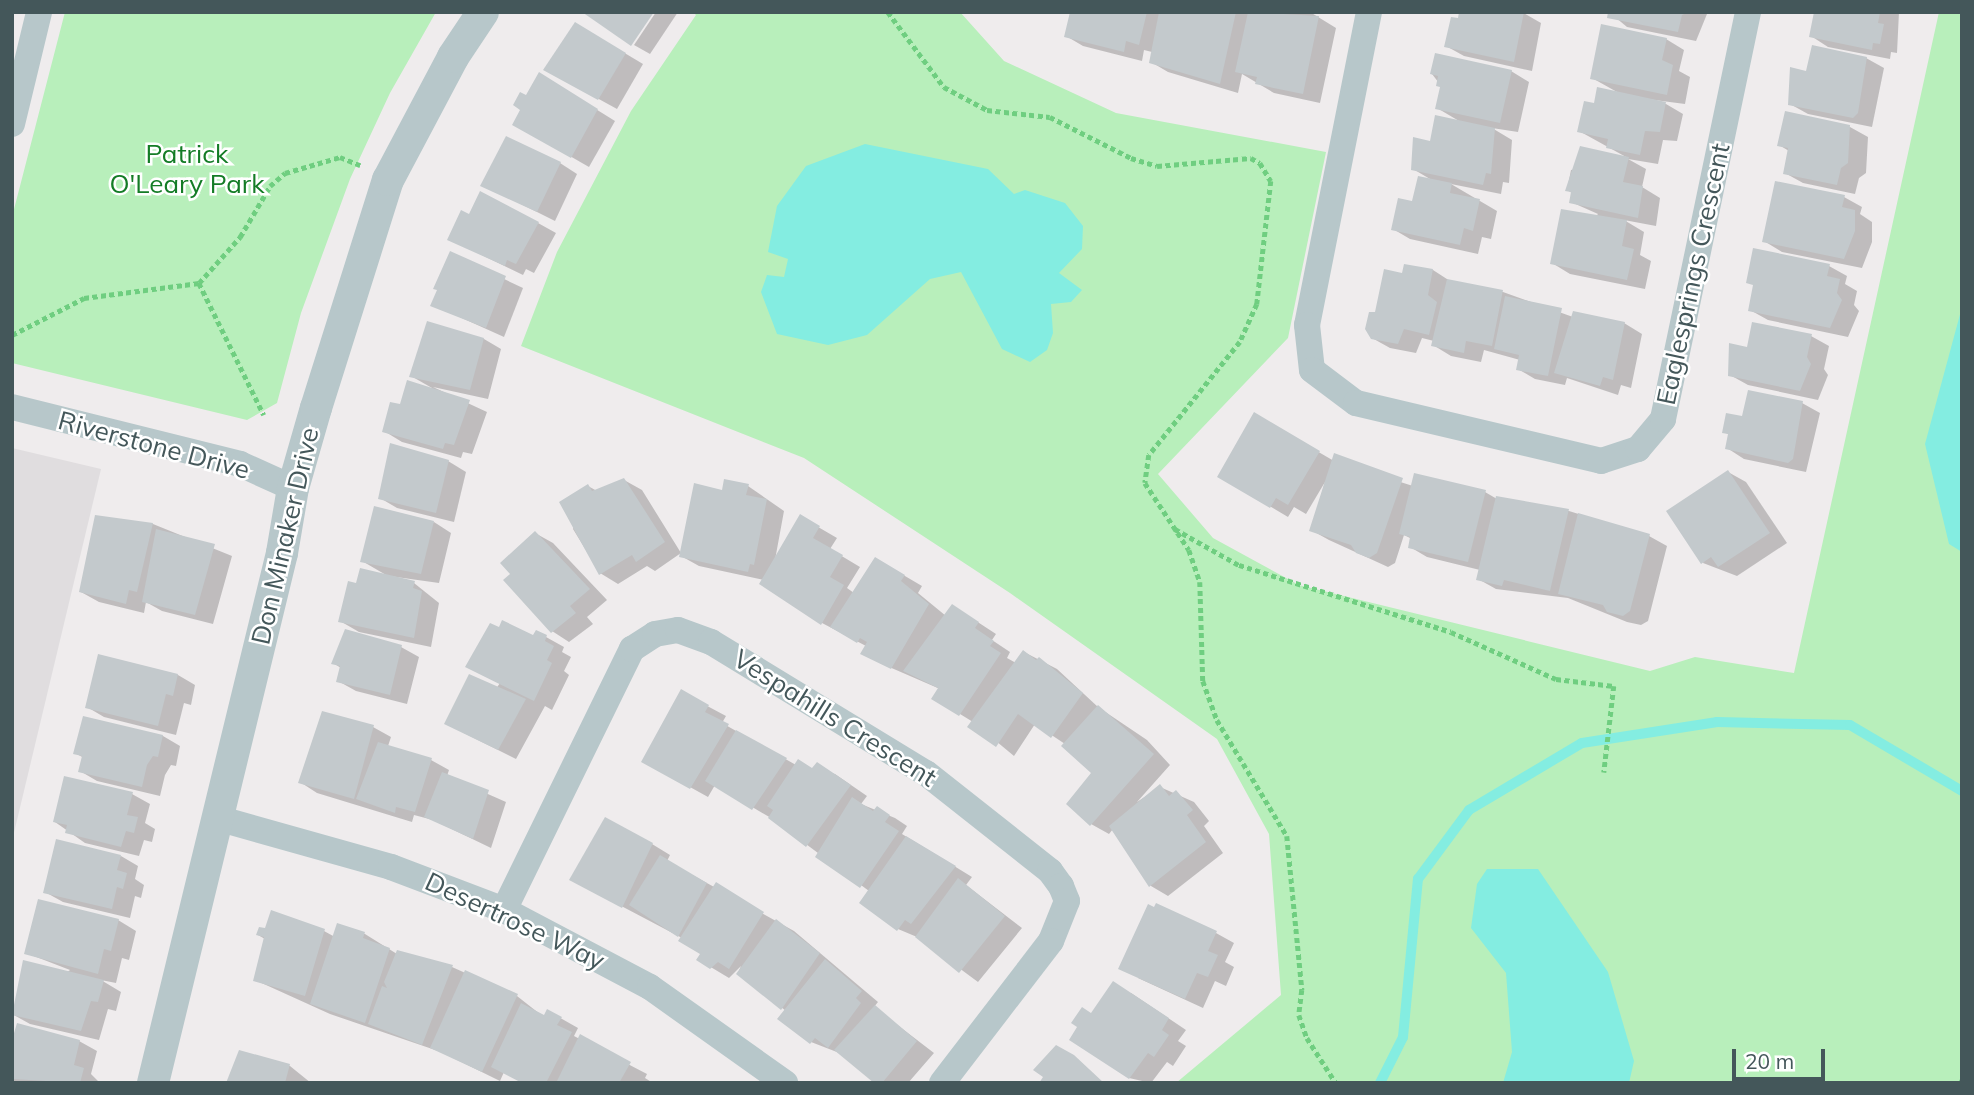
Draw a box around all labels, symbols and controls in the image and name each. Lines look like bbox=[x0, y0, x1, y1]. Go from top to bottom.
park label: Patrick O'Leary Park bbox=[109, 138, 265, 200]
street label: Eaglesprings Crescent bbox=[1650, 140, 1736, 408]
street label: Riverstone Drive bbox=[55, 404, 253, 486]
street label: Don Minaker Drive bbox=[245, 424, 325, 648]
street label: Vespahills Crescent bbox=[728, 643, 942, 793]
street label: Desertrose Way bbox=[420, 866, 610, 976]
scale bar bbox=[1736, 1036, 1829, 1080]
text: 20 m bbox=[1745, 1048, 1794, 1074]

